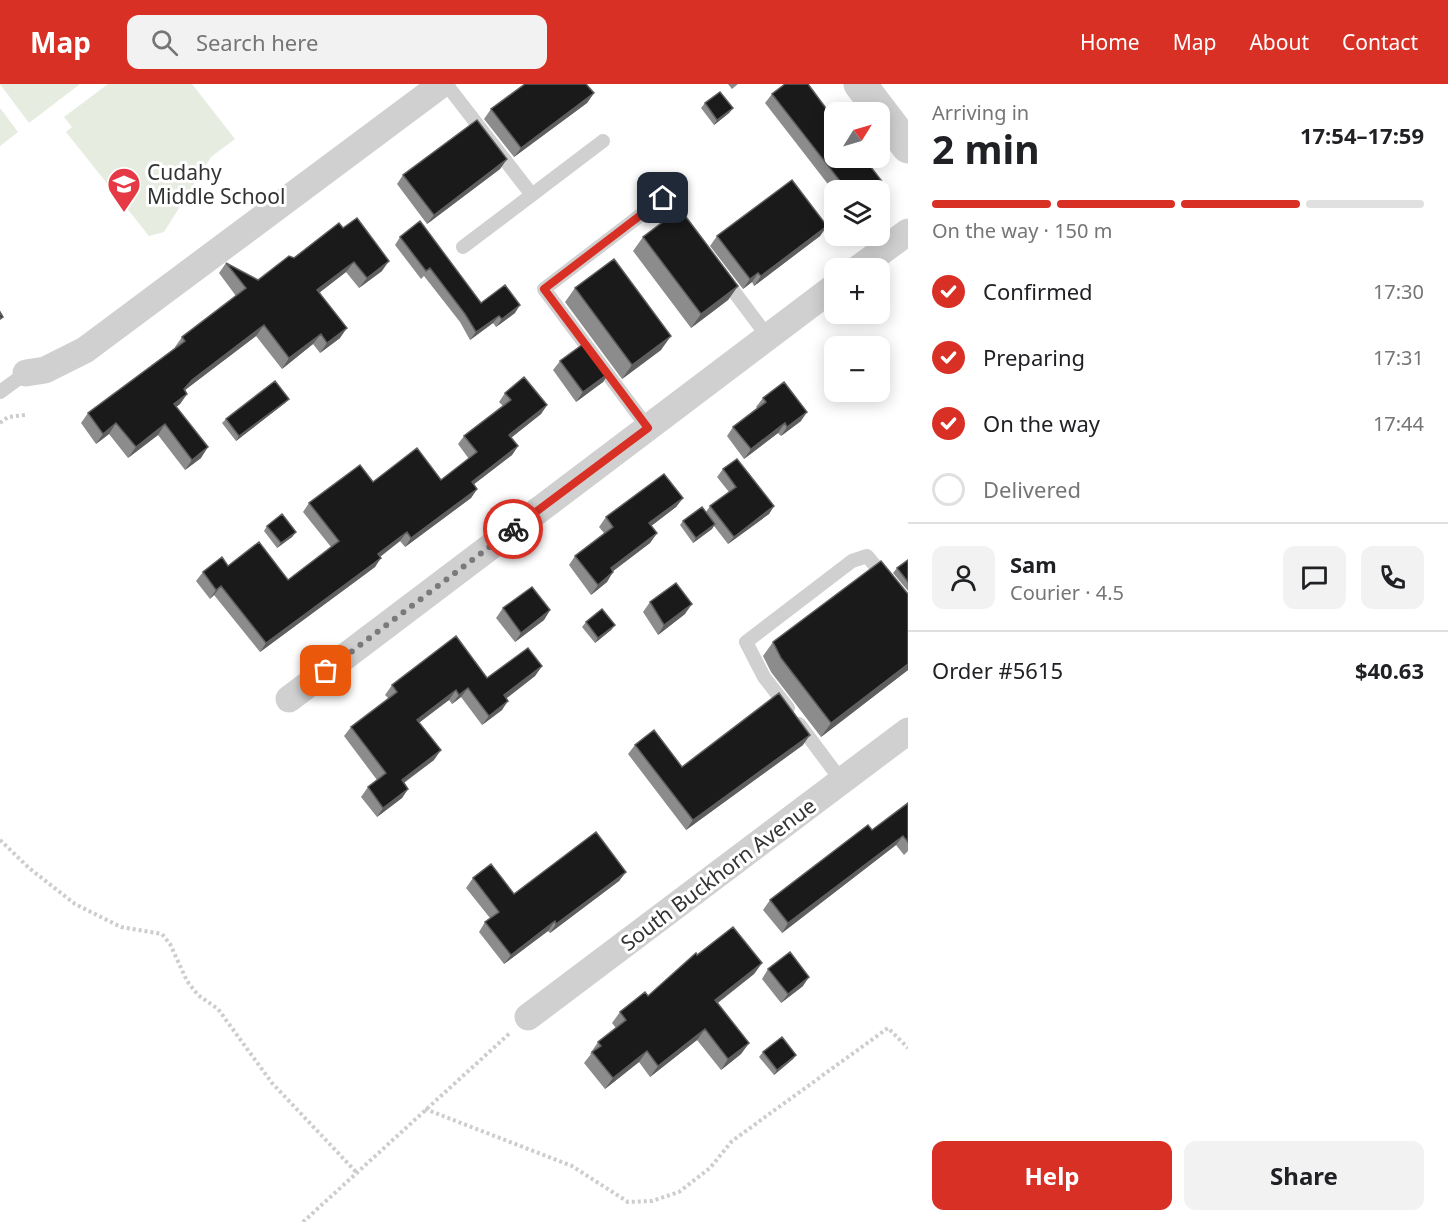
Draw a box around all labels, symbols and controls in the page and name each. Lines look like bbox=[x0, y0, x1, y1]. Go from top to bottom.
search box bbox=[127, 15, 547, 69]
text: Map bbox=[30, 23, 91, 61]
icon: search bbox=[148, 26, 181, 59]
text: Search here bbox=[196, 27, 318, 57]
text: Home bbox=[1080, 28, 1140, 56]
text: Map bbox=[1173, 28, 1216, 56]
text: About bbox=[1249, 28, 1309, 56]
text: Contact bbox=[1342, 28, 1418, 56]
text: Arriving in bbox=[932, 99, 1029, 126]
north arrow bbox=[824, 102, 890, 168]
map controls bbox=[824, 102, 890, 402]
text: 17:54–17:59 bbox=[1300, 120, 1424, 150]
text: 2 min bbox=[932, 122, 1039, 175]
place label: Cudahy Middle School bbox=[147, 158, 285, 210]
school or university icon: Cudahy Middle School bbox=[106, 166, 142, 213]
pin bbox=[637, 172, 688, 223]
button: layers bbox=[824, 180, 890, 246]
icon: home bbox=[646, 181, 679, 214]
text: On the way · 150 m bbox=[932, 217, 1112, 244]
button: + bbox=[824, 258, 890, 324]
icon: check bbox=[932, 275, 965, 308]
text: Confirmed bbox=[983, 276, 1093, 306]
text: 17:30 bbox=[1373, 278, 1424, 305]
button: − bbox=[824, 336, 890, 402]
icon: check bbox=[932, 341, 965, 374]
text: Preparing bbox=[983, 342, 1085, 372]
text: 17:31 bbox=[1373, 344, 1424, 371]
icon: check bbox=[932, 407, 965, 440]
text: On the way bbox=[983, 408, 1100, 438]
text: 17:44 bbox=[1373, 410, 1424, 437]
text: Delivered bbox=[983, 474, 1081, 504]
courier bbox=[483, 499, 543, 559]
icon: bike bbox=[497, 513, 530, 546]
button: person bbox=[932, 546, 995, 609]
button: chat bbox=[1283, 546, 1346, 609]
button: phone bbox=[1361, 546, 1424, 609]
text: Sam bbox=[1010, 549, 1057, 579]
text: Courier · 4.5 bbox=[1010, 579, 1124, 606]
pin bbox=[300, 645, 351, 696]
icon: bag bbox=[309, 654, 342, 687]
text: Order #5615 bbox=[932, 655, 1063, 685]
text: $40.63 bbox=[1355, 655, 1424, 685]
street label: South Buckhorn Avenue bbox=[615, 791, 821, 957]
button: Help bbox=[932, 1141, 1172, 1210]
button: Share bbox=[1184, 1141, 1424, 1210]

